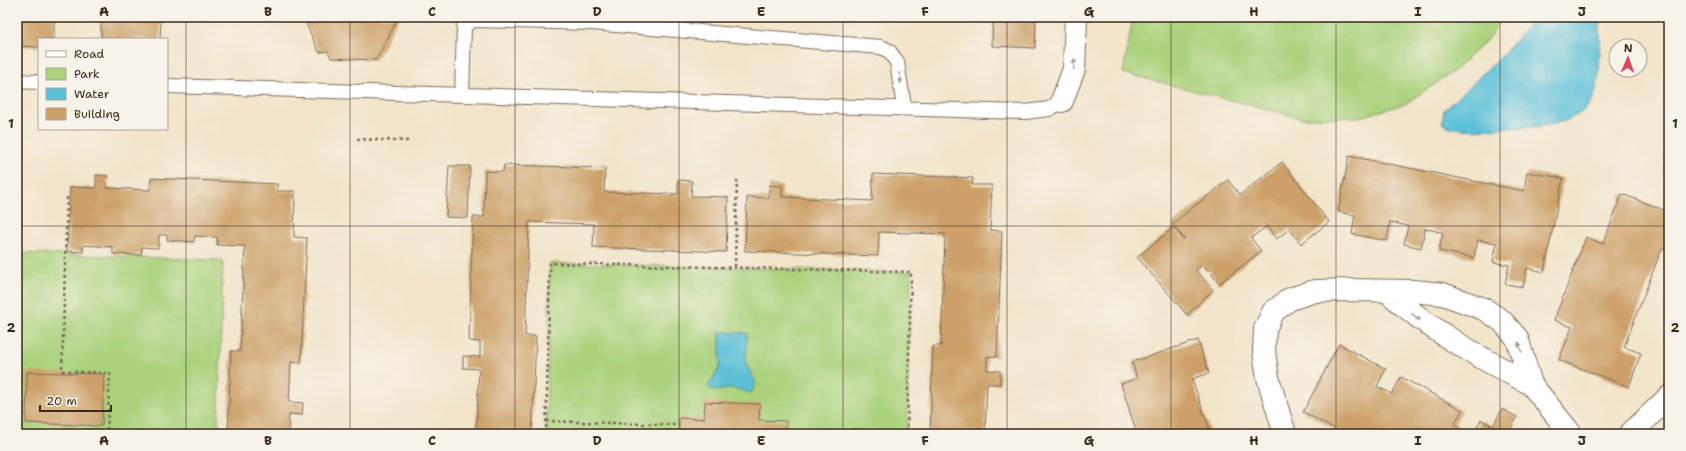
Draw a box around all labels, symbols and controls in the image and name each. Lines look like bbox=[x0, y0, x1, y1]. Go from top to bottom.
text: A bbox=[99, 3, 109, 20]
text: B bbox=[264, 3, 272, 20]
text: C bbox=[428, 3, 436, 20]
text: D bbox=[592, 3, 602, 20]
text: E bbox=[757, 3, 766, 20]
text: F bbox=[921, 3, 929, 20]
text: G bbox=[1084, 3, 1095, 20]
text: H bbox=[1249, 3, 1259, 20]
text: I bbox=[1414, 3, 1422, 20]
text: J bbox=[1578, 3, 1586, 20]
legend bbox=[38, 38, 168, 130]
north arrow bbox=[1608, 38, 1648, 78]
text: N bbox=[1624, 41, 1633, 56]
text: Road bbox=[74, 46, 105, 62]
one-way arrow bbox=[1071, 58, 1078, 70]
text: Park bbox=[74, 66, 100, 82]
one-way arrow bbox=[897, 72, 903, 84]
text: Water bbox=[74, 86, 110, 102]
text: Building bbox=[74, 106, 120, 122]
text: 1 bbox=[8, 115, 14, 132]
text: 1 bbox=[1672, 115, 1678, 132]
one-way arrow bbox=[1411, 313, 1421, 321]
text: 2 bbox=[6, 319, 16, 336]
text: 2 bbox=[1670, 319, 1680, 336]
one-way arrow bbox=[1516, 341, 1522, 353]
scale bar bbox=[40, 387, 111, 413]
text: 20 m bbox=[46, 393, 77, 409]
text: A bbox=[99, 432, 109, 449]
text: B bbox=[264, 432, 272, 449]
text: C bbox=[428, 432, 436, 449]
text: D bbox=[592, 432, 602, 449]
text: E bbox=[757, 432, 766, 449]
text: F bbox=[921, 432, 929, 449]
text: G bbox=[1084, 432, 1095, 449]
text: H bbox=[1249, 432, 1259, 449]
text: I bbox=[1414, 432, 1422, 449]
text: J bbox=[1578, 432, 1586, 449]

